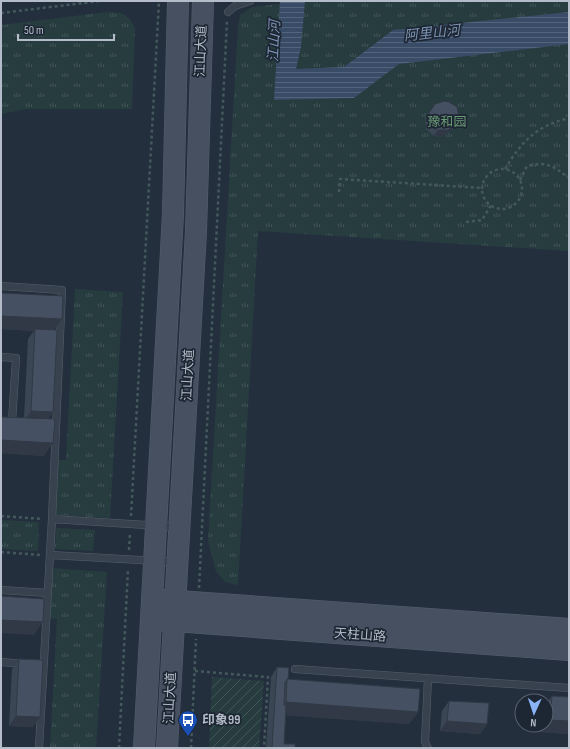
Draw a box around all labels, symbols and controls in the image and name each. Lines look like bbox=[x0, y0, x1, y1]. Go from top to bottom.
scale bar bbox=[18, 16, 114, 42]
water label: 江山河 bbox=[264, 17, 284, 62]
water label: 阿里山河 bbox=[403, 21, 464, 44]
text: 50 m bbox=[24, 23, 44, 38]
street label: 江山大道 bbox=[192, 25, 210, 77]
park label: 豫和园 bbox=[427, 114, 467, 130]
street label: 江山大道 bbox=[179, 349, 197, 401]
street label: 天柱山路 bbox=[333, 625, 387, 645]
street label: 江山大道 bbox=[161, 672, 179, 724]
north arrow bbox=[514, 693, 554, 733]
bus stop icon: 印象99 bbox=[177, 709, 199, 737]
place label: 印象99 bbox=[202, 712, 240, 728]
text: N bbox=[530, 716, 537, 729]

